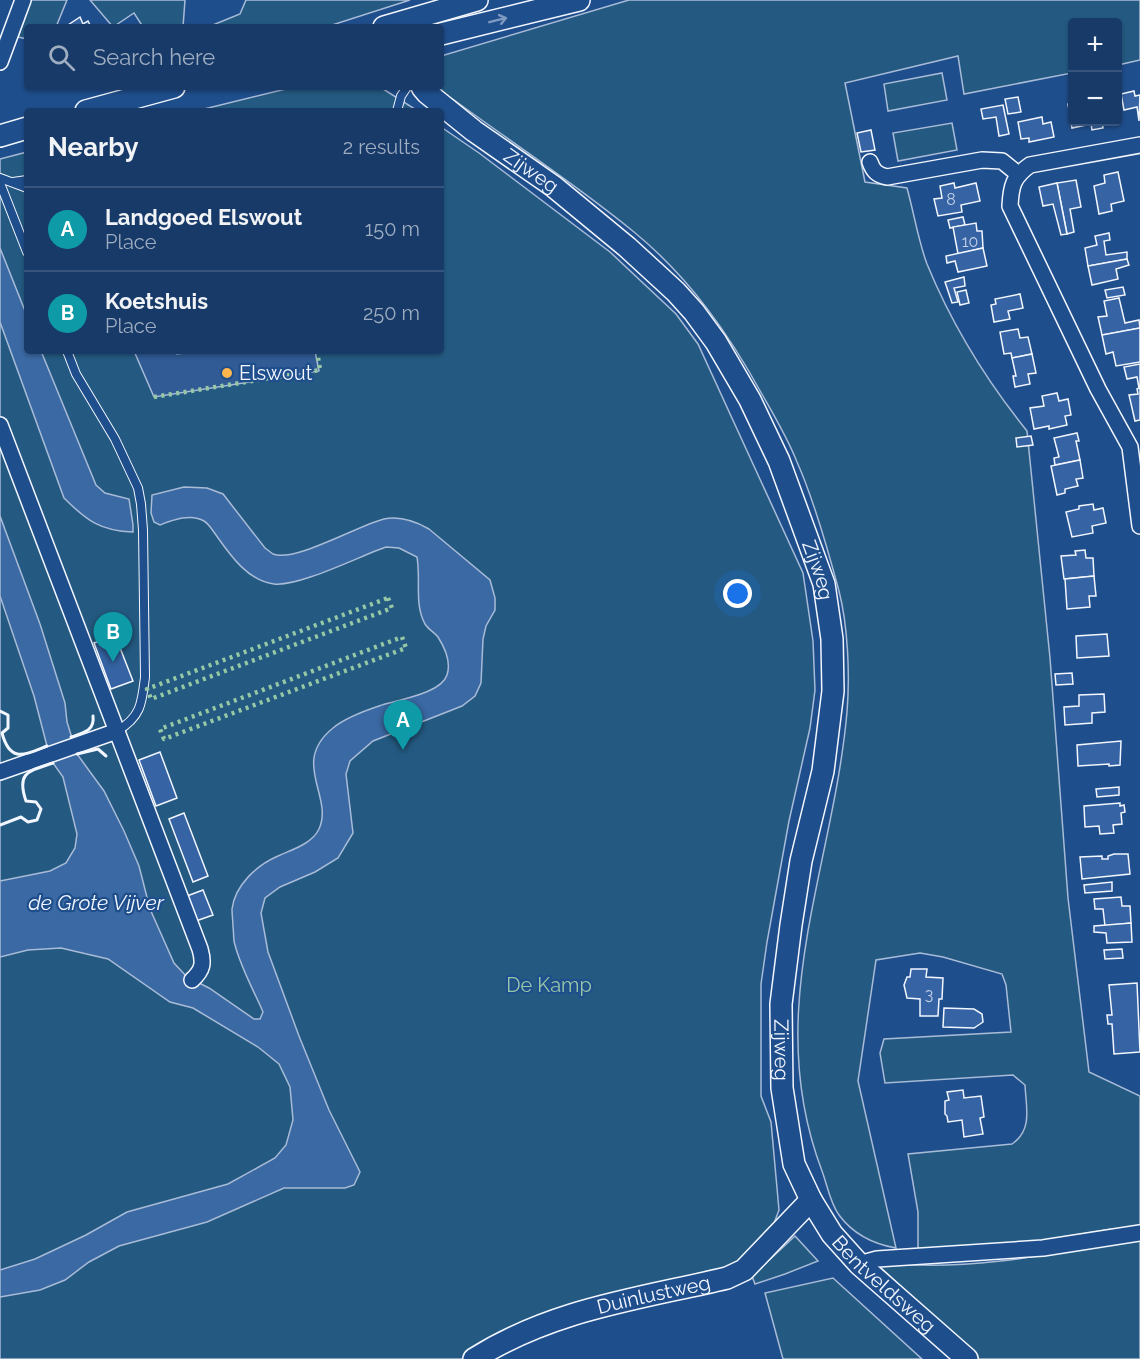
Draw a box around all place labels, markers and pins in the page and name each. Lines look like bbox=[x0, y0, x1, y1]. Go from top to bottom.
place label: Elswout bbox=[239, 361, 313, 385]
marker: Elswout bbox=[220, 366, 234, 380]
pin: B bbox=[94, 612, 132, 662]
pin: A bbox=[384, 700, 422, 750]

